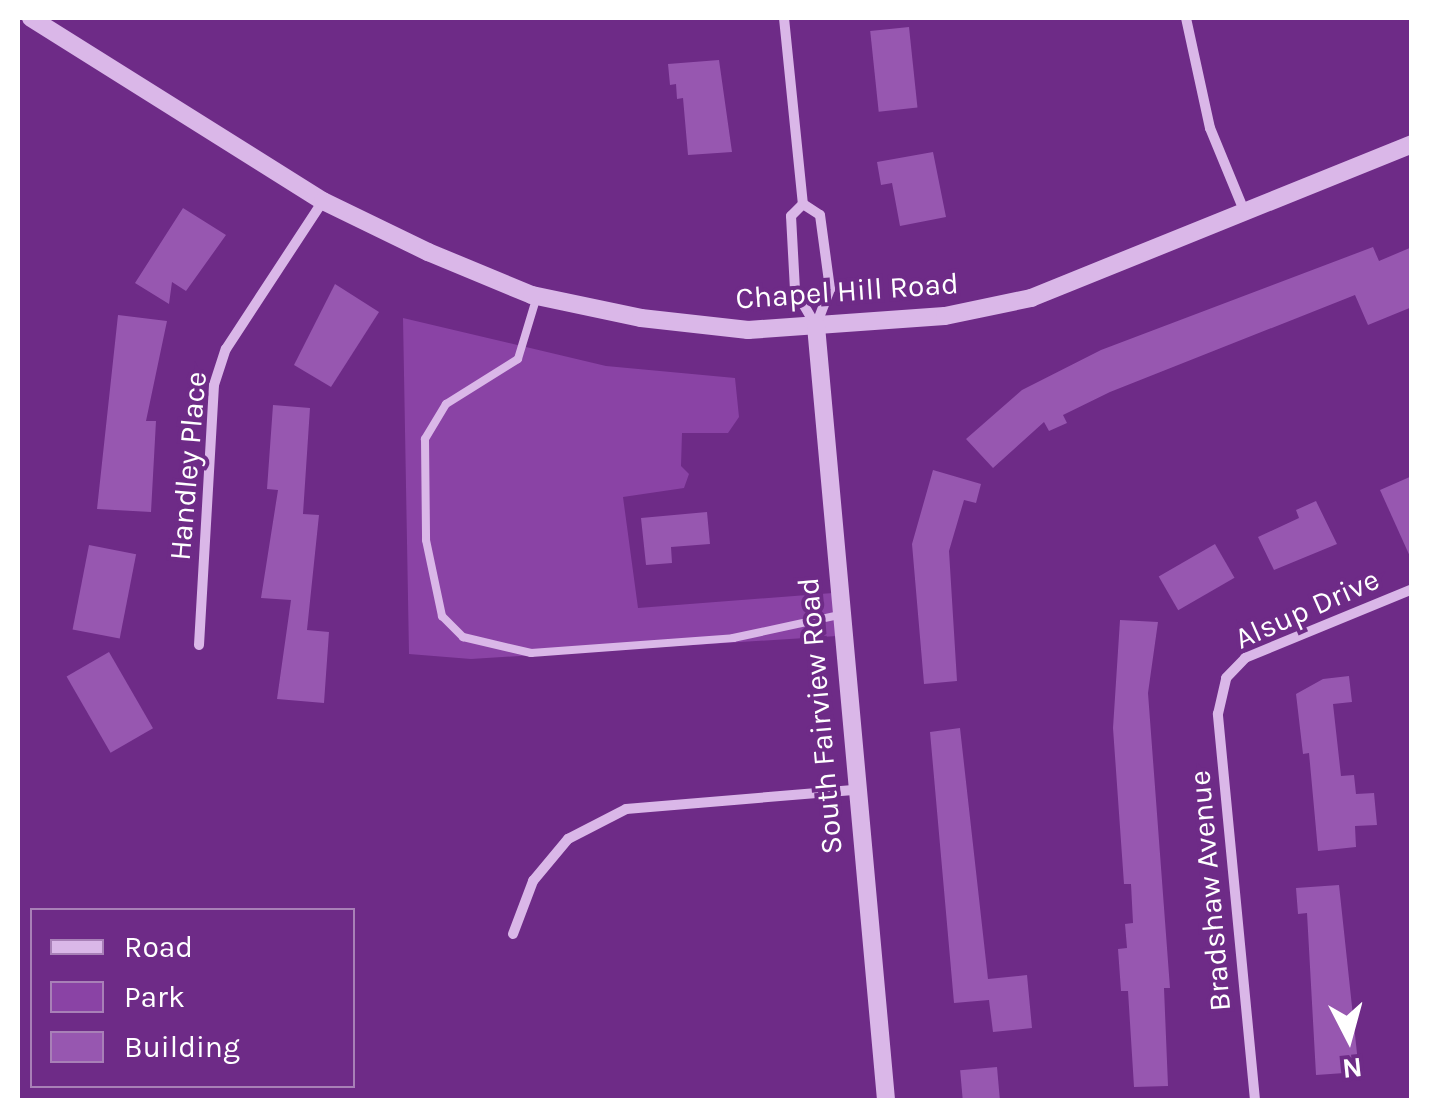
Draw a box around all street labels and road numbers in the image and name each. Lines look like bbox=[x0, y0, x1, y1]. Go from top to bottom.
street label: Chapel Hill Road bbox=[734, 265, 960, 317]
street label: Handley Place bbox=[162, 370, 214, 562]
street label: Alsup Drive bbox=[1229, 561, 1385, 657]
street label: South Fairview Road bbox=[790, 576, 850, 856]
street label: Bradshaw Avenue bbox=[1182, 769, 1238, 1013]

